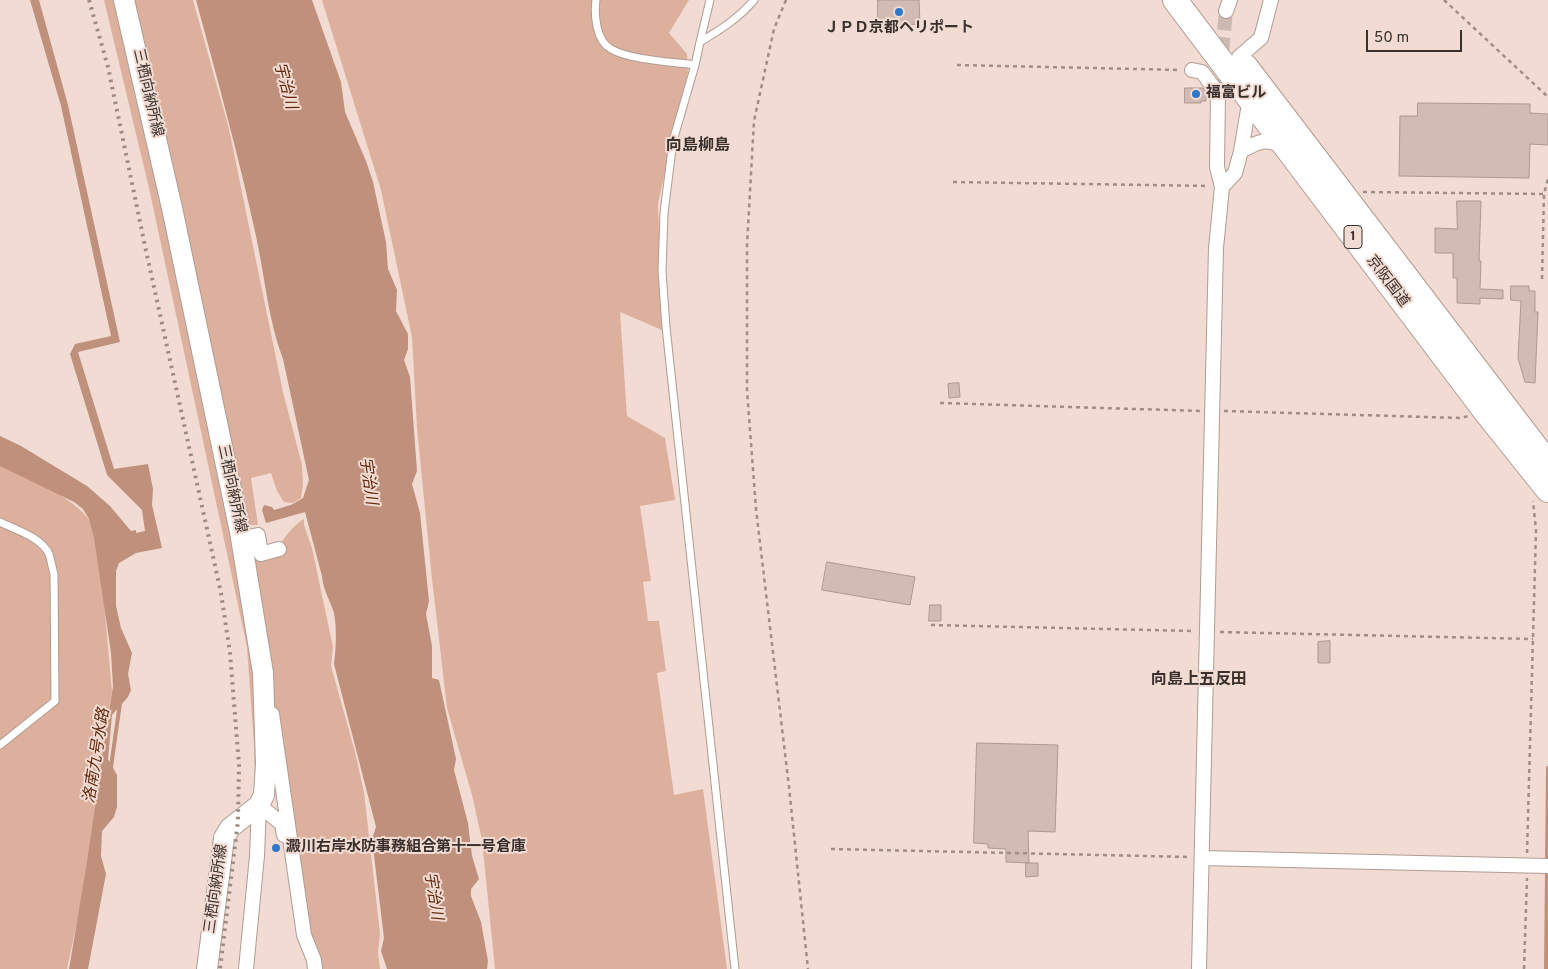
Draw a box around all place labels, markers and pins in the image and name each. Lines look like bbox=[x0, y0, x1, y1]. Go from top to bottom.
marker: ＪＰＤ京都ヘリポート bbox=[893, 6, 905, 18]
place label: ＪＰＤ京都ヘリポート bbox=[824, 20, 974, 38]
place label: 福富ビル bbox=[1206, 85, 1266, 103]
marker: 福富ビル bbox=[1190, 88, 1202, 100]
place label: 澱川右岸水防事務組合第十一号倉庫 bbox=[286, 839, 526, 857]
marker: 澱川右岸水防事務組合第十一号倉庫 bbox=[270, 842, 282, 854]

